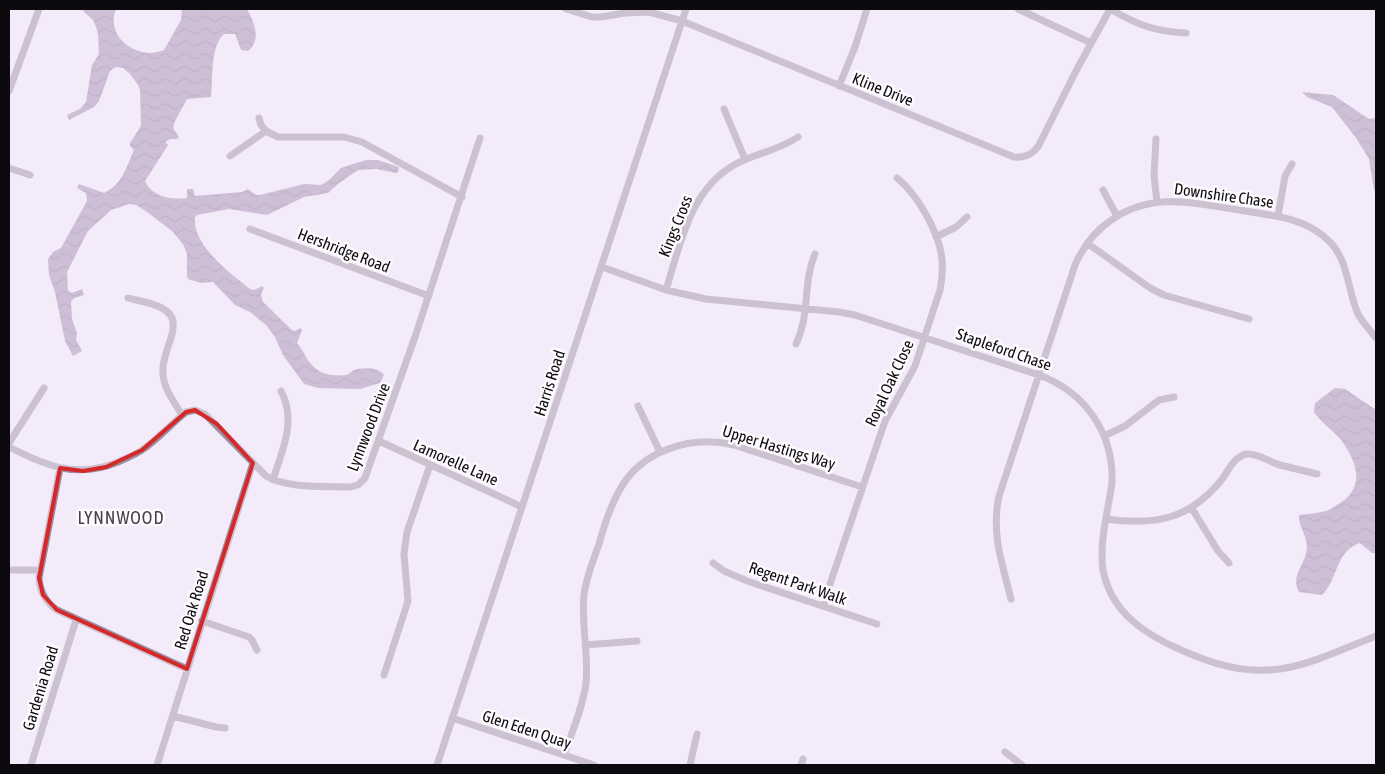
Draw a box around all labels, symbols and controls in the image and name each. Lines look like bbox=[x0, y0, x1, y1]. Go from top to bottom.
street label: Kline Drive bbox=[850, 69, 916, 109]
street label: Downshire Chase bbox=[1173, 179, 1275, 211]
street label: Kings Cross bbox=[655, 192, 697, 260]
street label: Hershridge Road bbox=[295, 224, 393, 277]
street label: Stapleford Chase bbox=[954, 324, 1054, 375]
street label: Royal Oak Close bbox=[861, 337, 918, 430]
street label: Harris Road bbox=[530, 348, 568, 418]
street label: Lynnwood Drive bbox=[343, 380, 394, 474]
street label: Upper Hastings Way bbox=[720, 421, 838, 474]
street label: Lamorelle Lane bbox=[411, 435, 501, 489]
district label: LYNNWOOD bbox=[78, 507, 164, 528]
street label: Regent Park Walk bbox=[746, 558, 849, 609]
street label: Red Oak Road bbox=[170, 568, 212, 652]
street label: Gardenia Road bbox=[19, 644, 61, 732]
street label: Glen Eden Quay bbox=[480, 706, 574, 753]

